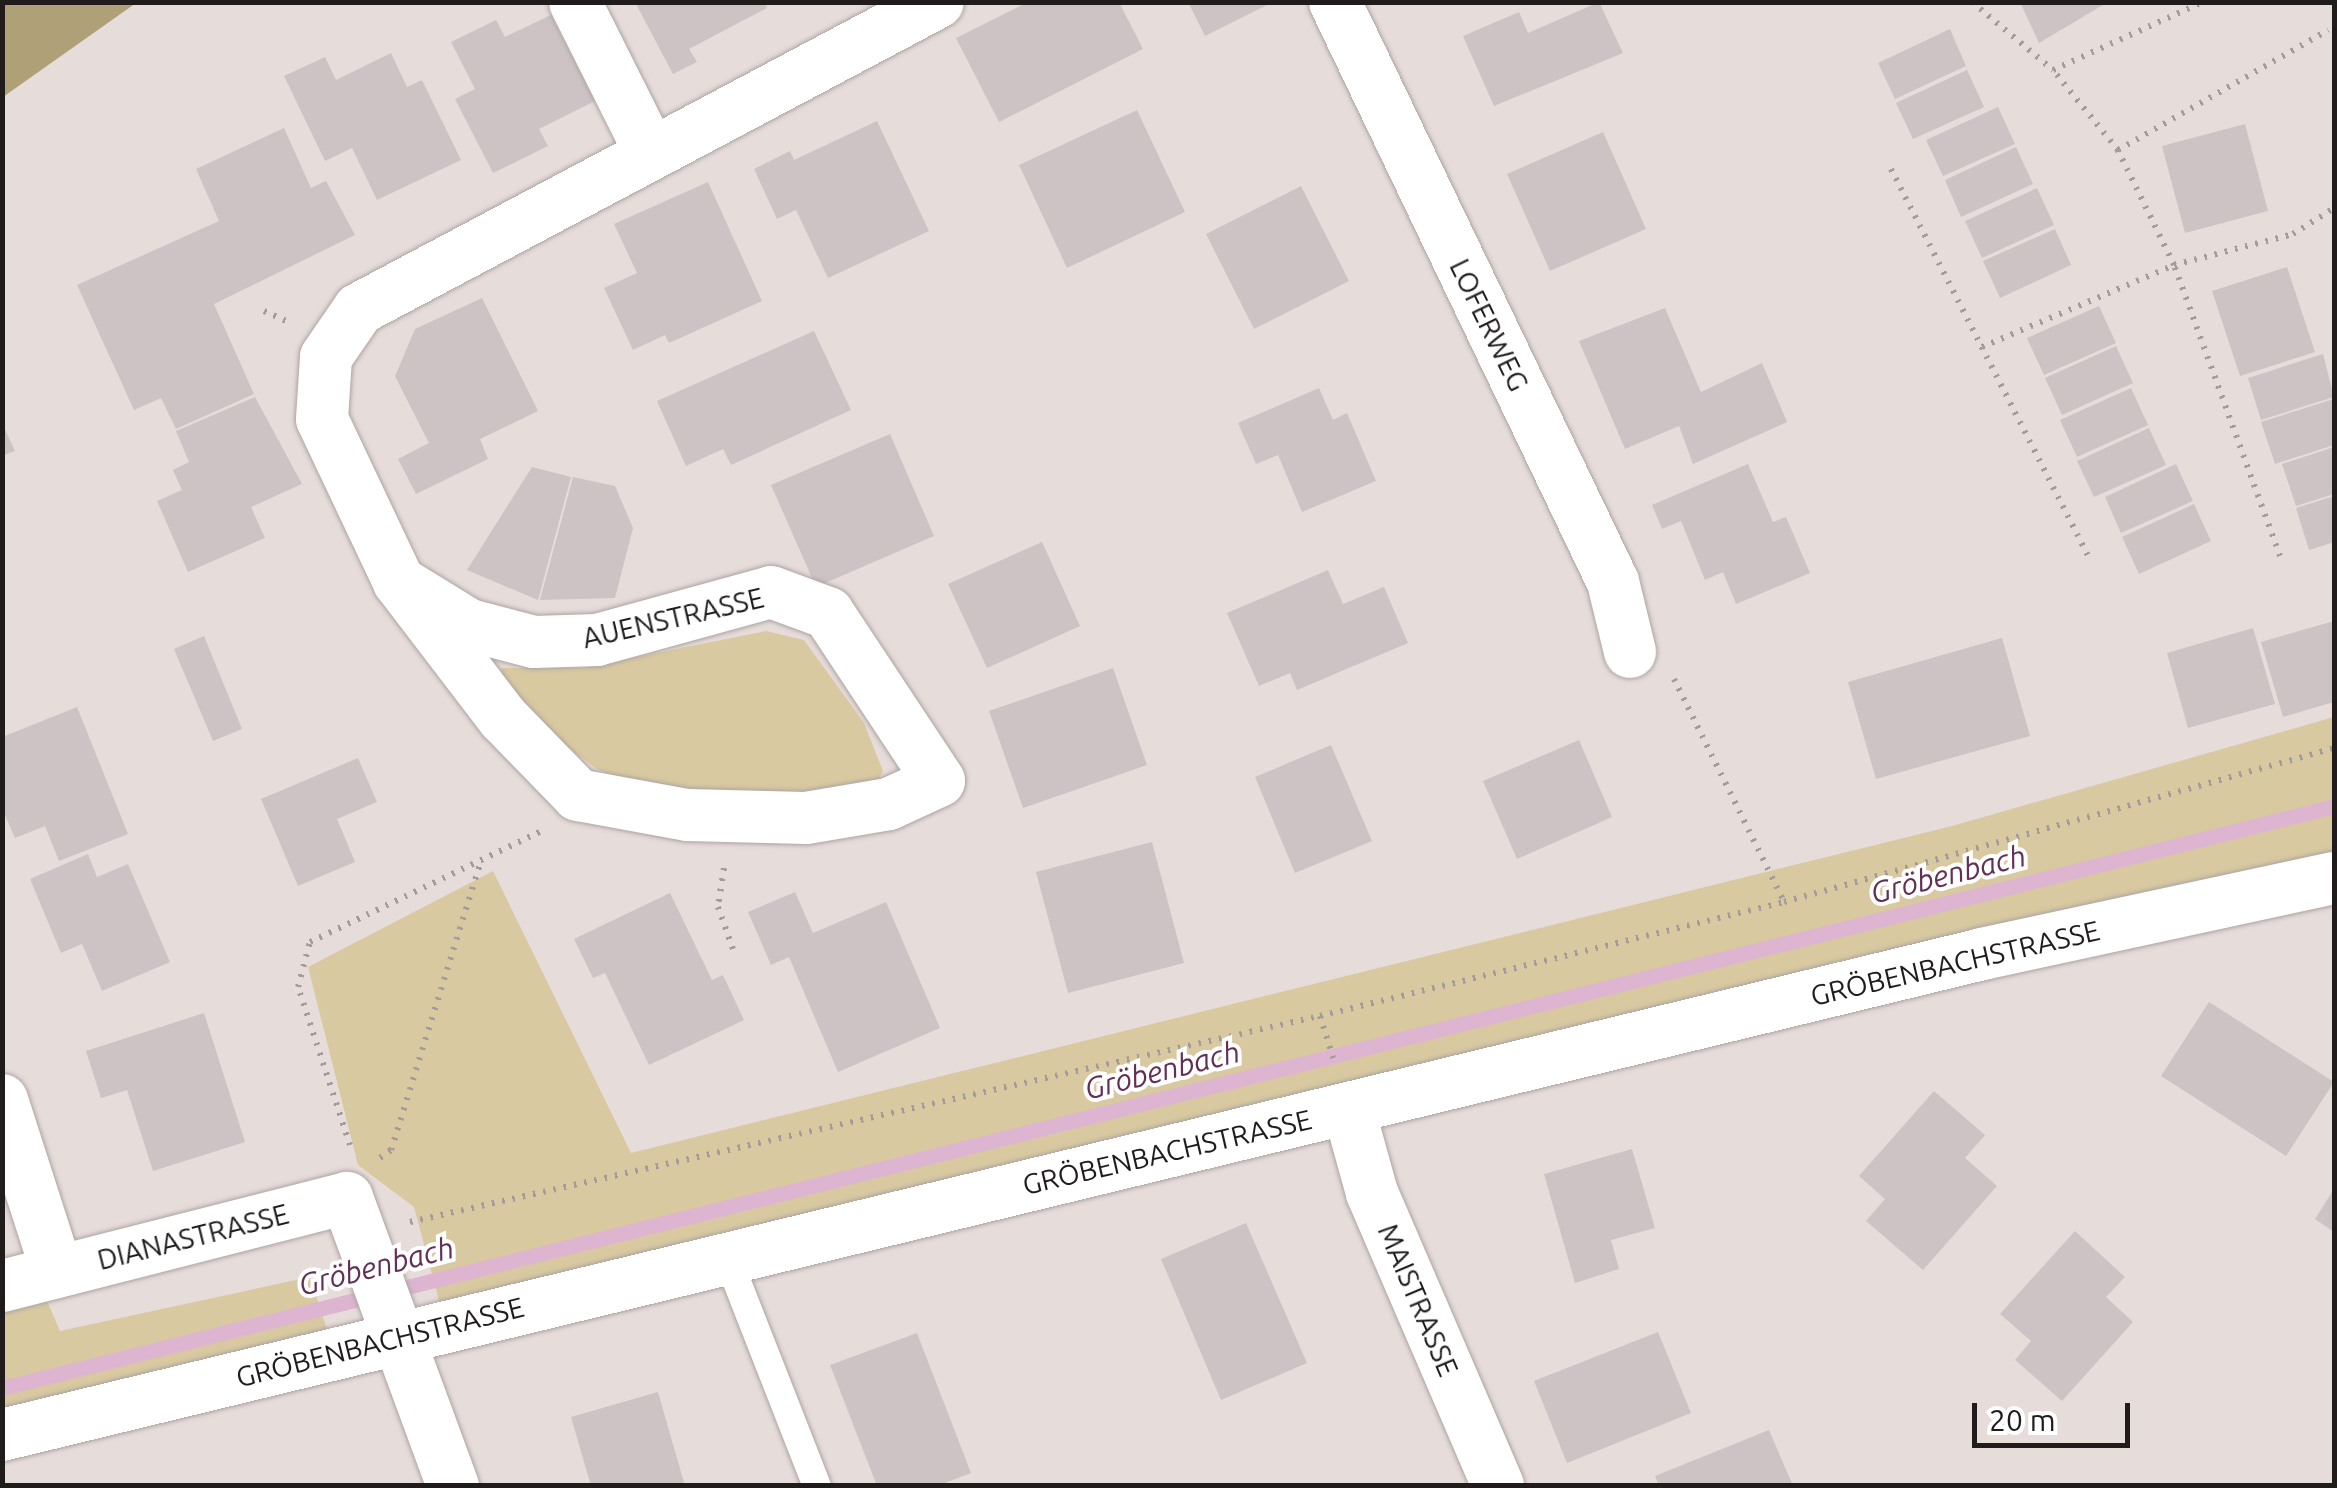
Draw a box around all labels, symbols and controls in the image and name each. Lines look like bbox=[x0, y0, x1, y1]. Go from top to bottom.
street label: LOFERWEG bbox=[1443, 253, 1535, 397]
street label: AUENSTRASSE bbox=[579, 581, 767, 655]
water label: Gröbenbach bbox=[1867, 837, 2029, 911]
street label: GRÖBENBACHSTRASSE bbox=[1807, 913, 2103, 1013]
water label: Gröbenbach bbox=[1081, 1033, 1243, 1107]
street label: GRÖBENBACHSTRASSE bbox=[1019, 1102, 1315, 1202]
street label: DIANASTRASSE bbox=[94, 1197, 292, 1277]
street label: MAISTRASSE bbox=[1371, 1219, 1465, 1381]
water label: Gröbenbach bbox=[295, 1229, 457, 1303]
street label: GRÖBENBACHSTRASSE bbox=[232, 1290, 528, 1394]
scale bar bbox=[1977, 1383, 2134, 1445]
text: 20 m bbox=[1989, 1403, 2056, 1437]

